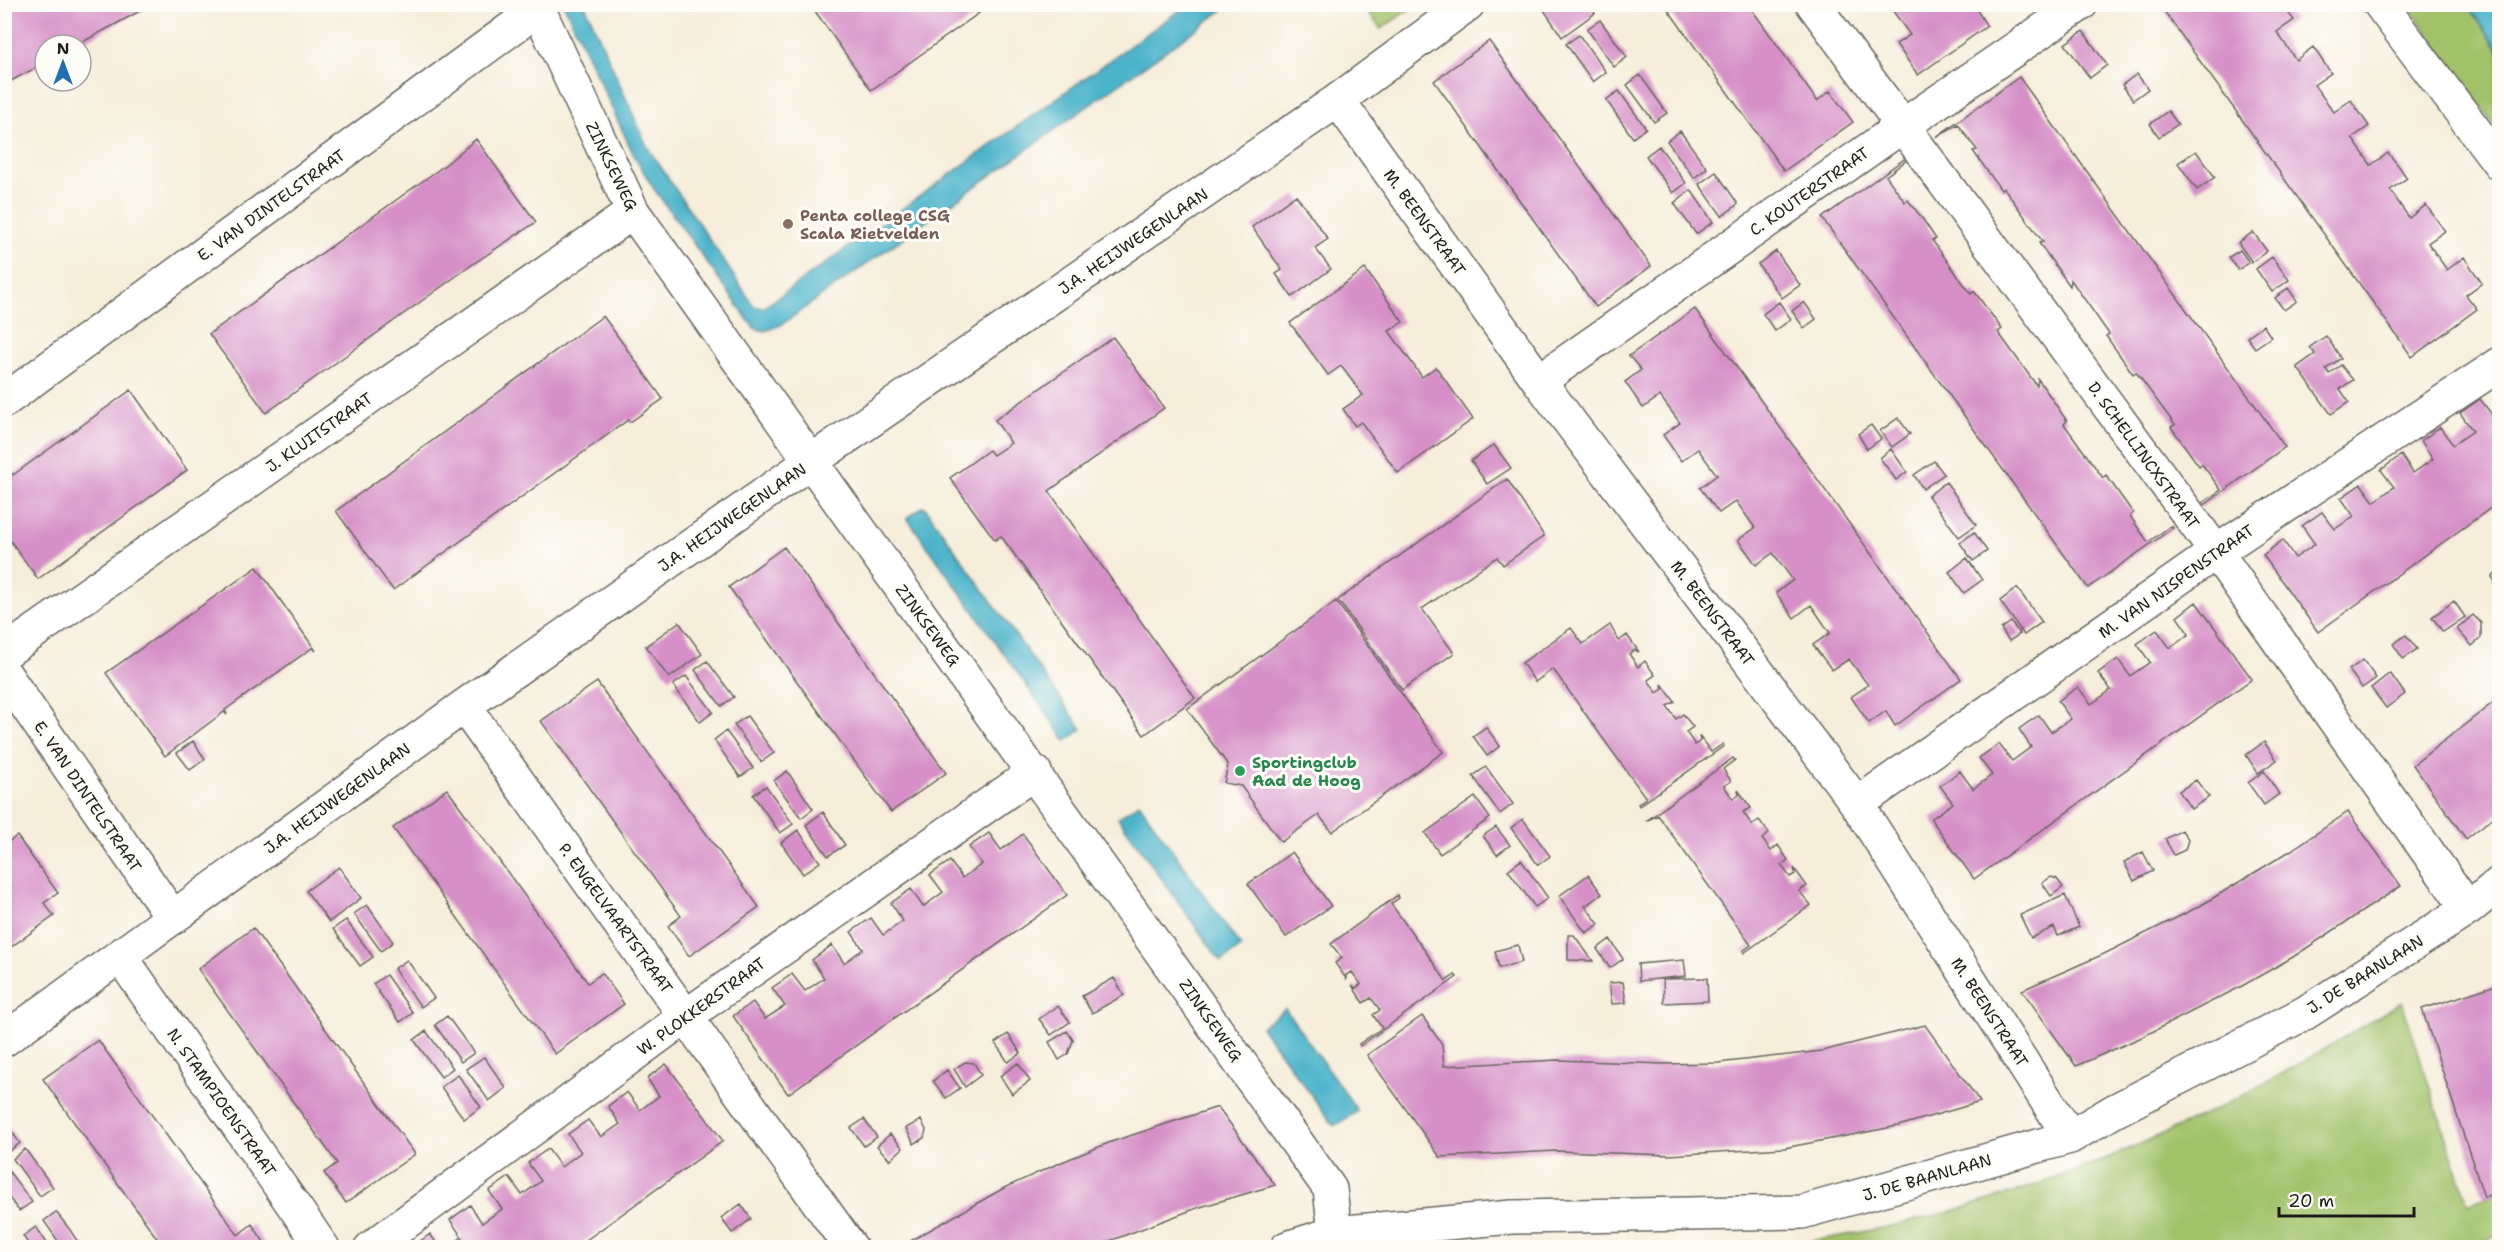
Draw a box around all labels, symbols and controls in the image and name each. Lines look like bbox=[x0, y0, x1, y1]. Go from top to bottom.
north arrow bbox=[33, 33, 93, 93]
text: N bbox=[57, 38, 69, 59]
street label: ZINKSEWEG bbox=[581, 118, 642, 214]
street label: C. KOUTERSTRAAT bbox=[1745, 142, 1873, 241]
street label: E. VAN DINTELSTRAAT bbox=[193, 145, 349, 266]
street label: M. BEENSTRAAT bbox=[1379, 165, 1470, 280]
street label: J.A. HEIJWEGENLAAN bbox=[1054, 183, 1212, 299]
place label: Penta college CSG Scala Rietvelden bbox=[800, 205, 950, 244]
marker: Penta college CSG Scala Rietvelden bbox=[781, 217, 795, 231]
street label: D. SCHELLINCXSTRAAT bbox=[2083, 378, 2204, 533]
street label: J. KLUITSTRAAT bbox=[262, 388, 377, 477]
street label: J.A. HEIJWEGENLAAN bbox=[654, 458, 810, 576]
street label: M. VAN NISPENSTRAAT bbox=[2094, 520, 2258, 643]
street label: M. BEENSTRAAT bbox=[1666, 556, 1759, 670]
street label: ZINKSEWEG bbox=[891, 580, 964, 671]
street label: E. VAN DINTELSTRAAT bbox=[29, 717, 146, 876]
street label: J.A. HEIJWEGENLAAN bbox=[260, 738, 415, 859]
place label: Sportingclub Aad de Hoog bbox=[1252, 752, 1361, 791]
marker: Sportingclub Aad de Hoog bbox=[1233, 764, 1247, 778]
street label: P. ENGELVAARTSTRAAT bbox=[554, 839, 677, 998]
street label: J. DE BAANLAAN bbox=[2303, 930, 2427, 1019]
street label: W. PLOKKERSTRAAT bbox=[633, 953, 770, 1060]
street label: M. BEENSTRAAT bbox=[1946, 953, 2033, 1071]
street label: ZINKSEWEG bbox=[1174, 975, 1247, 1066]
street label: N. STAMPIOENSTRAAT bbox=[162, 1024, 281, 1181]
street label: J. DE BAANLAAN bbox=[1860, 1149, 1994, 1206]
scale bar bbox=[2279, 1180, 2414, 1218]
text: 20 m bbox=[2288, 1189, 2334, 1213]

